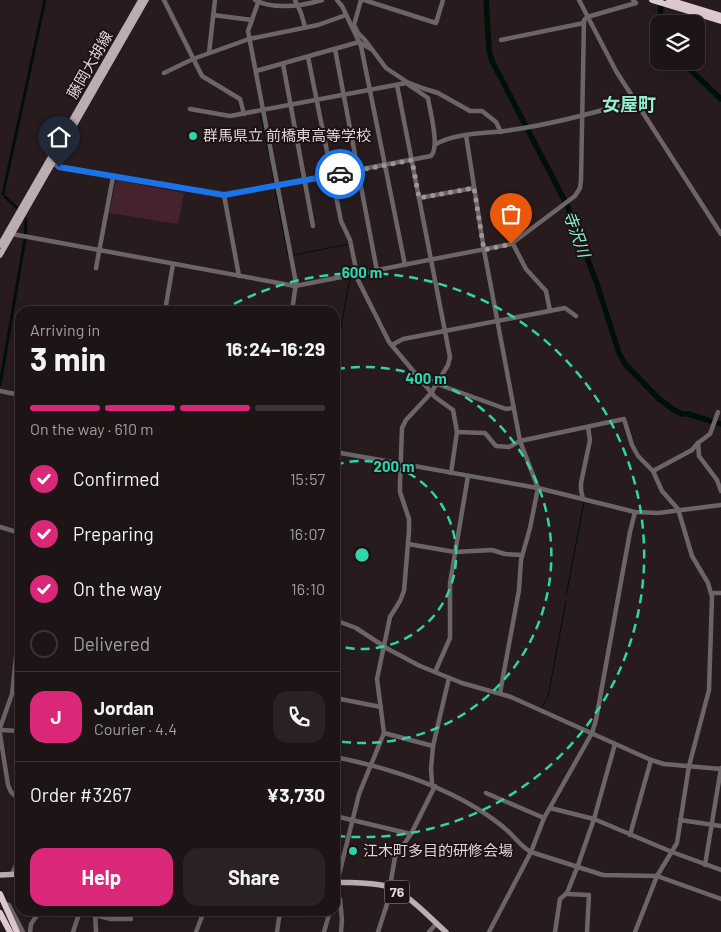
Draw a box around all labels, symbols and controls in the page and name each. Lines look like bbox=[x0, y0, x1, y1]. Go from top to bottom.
map controls bbox=[650, 15, 705, 70]
button: layers bbox=[650, 15, 705, 70]
street label: 藤岡大胡線 bbox=[63, 28, 116, 101]
district label: 女屋町 bbox=[602, 93, 656, 115]
pin bbox=[38, 116, 80, 167]
icon: home bbox=[45, 123, 73, 151]
place label: 群馬県立 前橋東高等学校 bbox=[203, 126, 371, 144]
marker: 群馬県立 前橋東高等学校 bbox=[187, 130, 199, 142]
courier bbox=[315, 149, 365, 199]
icon: car bbox=[326, 160, 354, 188]
pin bbox=[490, 193, 532, 244]
icon: bag bbox=[497, 200, 525, 228]
water label: 寺沢川 bbox=[560, 208, 595, 262]
text: 600 m bbox=[342, 263, 382, 281]
text: Arriving in bbox=[30, 320, 100, 339]
text: 16:24–16:29 bbox=[225, 337, 325, 360]
text: 3 min bbox=[30, 339, 106, 377]
text: 400 m bbox=[405, 369, 447, 387]
text: On the way · 610 m bbox=[30, 419, 153, 438]
text: 200 m bbox=[373, 457, 415, 475]
icon: check bbox=[30, 465, 58, 493]
text: Confirmed bbox=[73, 467, 160, 490]
text: 15:57 bbox=[290, 469, 325, 488]
icon: check bbox=[30, 520, 58, 548]
text: Preparing bbox=[73, 522, 154, 545]
text: 16:07 bbox=[289, 524, 325, 543]
centre of rings bbox=[353, 546, 371, 564]
icon: check bbox=[30, 575, 58, 603]
text: On the way bbox=[73, 577, 162, 600]
text: 16:10 bbox=[291, 579, 325, 598]
text: Delivered bbox=[73, 632, 150, 655]
button: phone bbox=[273, 691, 325, 743]
text: Jordan bbox=[94, 696, 154, 719]
text: J bbox=[50, 705, 62, 728]
text: Courier · 4.4 bbox=[94, 719, 177, 738]
text: Order #3267 bbox=[30, 783, 131, 806]
text: ¥3,730 bbox=[266, 783, 325, 806]
place label: 江木町多目的研修会場 bbox=[363, 841, 513, 859]
marker: 江木町多目的研修会場 bbox=[347, 845, 359, 857]
button: Help bbox=[30, 848, 173, 906]
button: Share bbox=[183, 848, 325, 906]
road number: 76 bbox=[384, 880, 410, 904]

